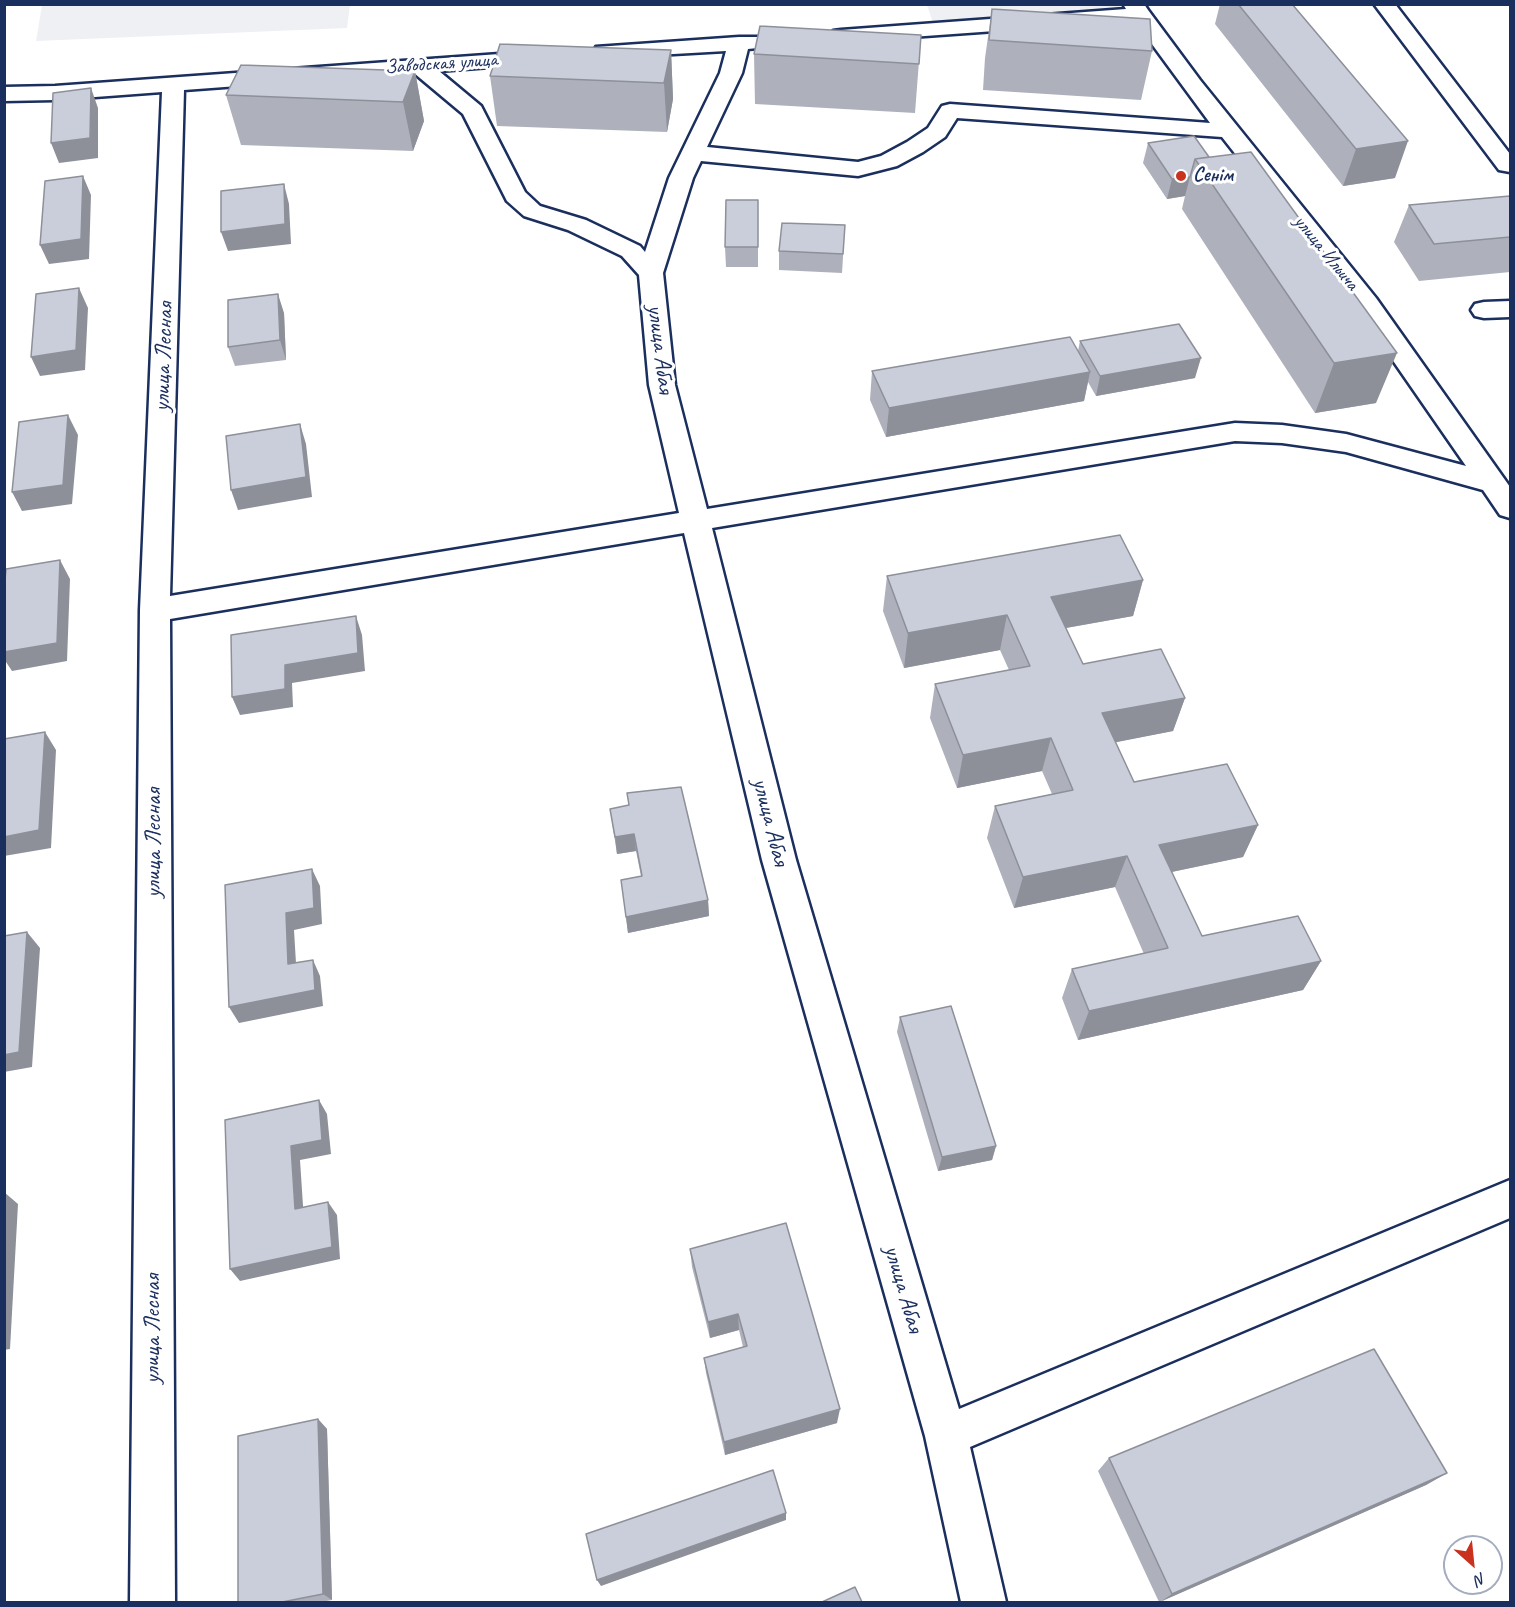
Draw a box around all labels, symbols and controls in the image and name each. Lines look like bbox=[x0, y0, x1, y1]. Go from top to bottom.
street label: Заводская улица bbox=[384, 48, 498, 80]
place label: Сенiм bbox=[1193, 164, 1233, 188]
marker: Сенiм bbox=[1174, 169, 1188, 183]
street label: улица Ильича bbox=[1288, 210, 1364, 296]
street label: улица Лесная bbox=[148, 302, 180, 412]
street label: улица Абая bbox=[640, 303, 680, 395]
street label: улица Абая bbox=[745, 775, 795, 869]
street label: улица Лесная bbox=[140, 788, 168, 898]
street label: улица Абая bbox=[877, 1242, 929, 1336]
street label: улица Лесная bbox=[139, 1274, 167, 1384]
north arrow bbox=[1443, 1535, 1503, 1595]
text: N bbox=[1471, 1568, 1489, 1590]

